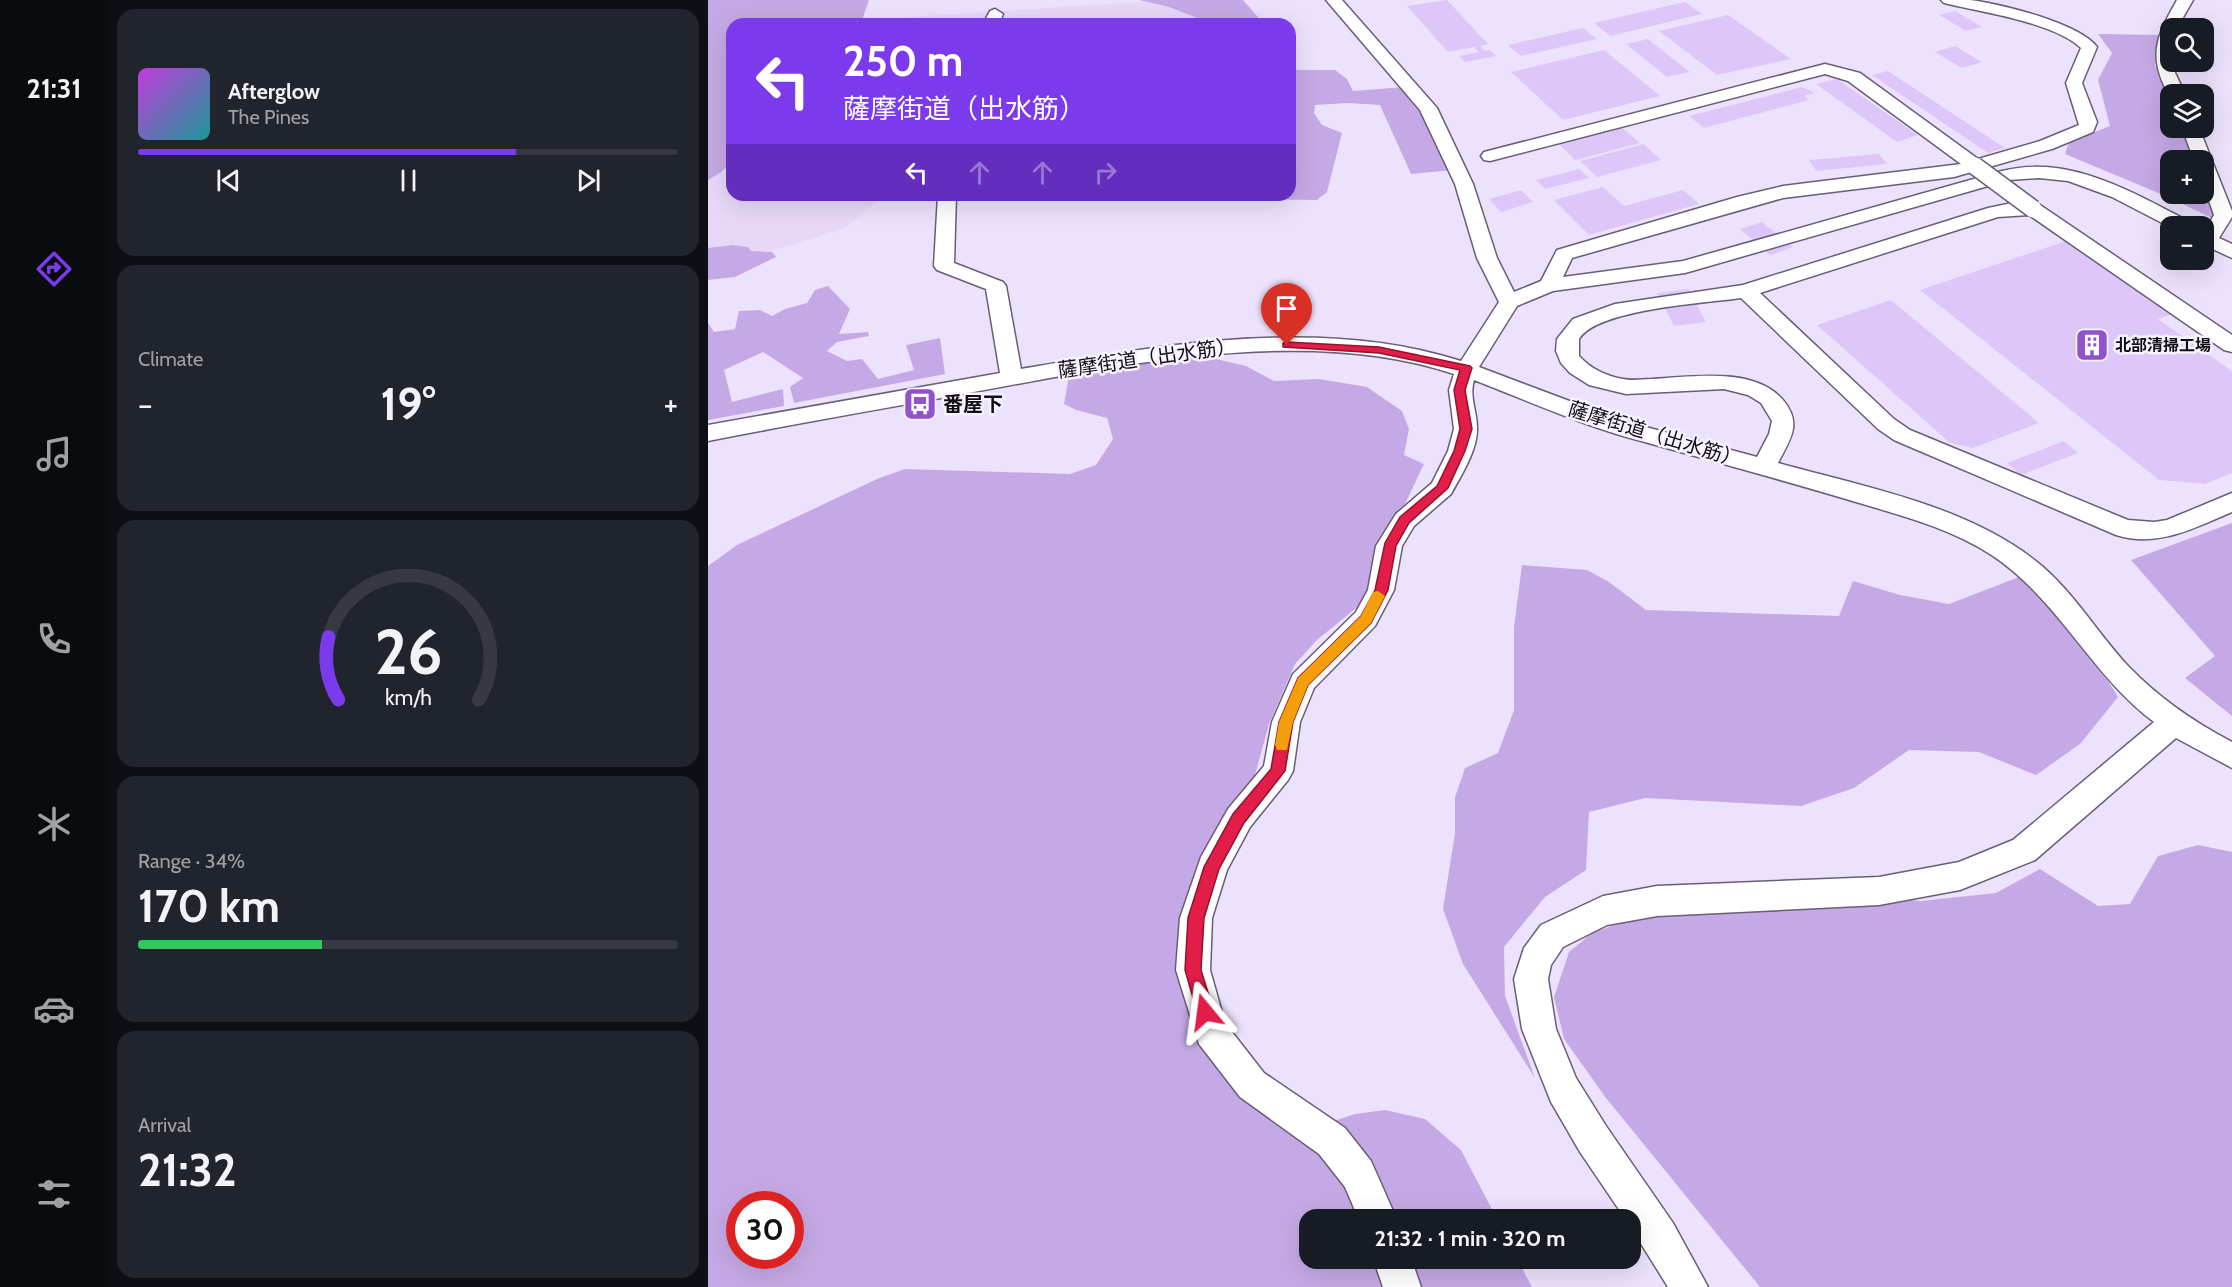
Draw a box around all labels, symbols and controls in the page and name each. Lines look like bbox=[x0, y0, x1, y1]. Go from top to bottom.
map controls bbox=[2160, 18, 2214, 270]
button: search bbox=[2160, 18, 2214, 72]
text: 250 m bbox=[843, 35, 963, 87]
icon: left bbox=[744, 42, 822, 120]
text: 21:31 bbox=[27, 72, 81, 105]
text: Afterglow bbox=[228, 78, 320, 105]
button: layers bbox=[2160, 84, 2214, 138]
text: 薩摩街道（出水筋） bbox=[843, 92, 1086, 125]
text: The Pines bbox=[228, 105, 309, 129]
button: + bbox=[2160, 150, 2214, 204]
icon: left bbox=[900, 156, 933, 189]
icon: ahead bbox=[963, 156, 996, 189]
icon: ahead bbox=[1026, 156, 1059, 189]
icon: right bbox=[1089, 156, 1122, 189]
icon: previous bbox=[212, 164, 245, 197]
icon: pause bbox=[392, 164, 425, 197]
icon: next bbox=[572, 164, 605, 197]
button: − bbox=[2160, 216, 2214, 270]
icon: directions bbox=[33, 248, 75, 290]
pin bbox=[1261, 283, 1312, 345]
icon: arrive bbox=[1270, 292, 1303, 325]
building icon: 北部清掃工場 bbox=[2074, 327, 2110, 363]
street label: 薩摩街道（出水筋） bbox=[1056, 334, 1238, 382]
place label: 北部清掃工場 bbox=[2115, 336, 2211, 355]
text: Climate bbox=[138, 347, 203, 371]
text: 19° bbox=[381, 377, 435, 431]
text: − bbox=[138, 384, 153, 424]
text: + bbox=[663, 384, 678, 424]
bus stop icon: 番屋下 bbox=[902, 386, 938, 422]
place label: 番屋下 bbox=[943, 392, 1003, 416]
street label: 薩摩街道（出水筋） bbox=[1565, 396, 1745, 472]
icon: music bbox=[33, 433, 75, 475]
text: 26 bbox=[374, 615, 442, 691]
icon: phone bbox=[33, 618, 75, 660]
text: km/h bbox=[385, 685, 431, 711]
icon: climate bbox=[33, 803, 75, 845]
text: Range · 34% bbox=[138, 849, 245, 873]
text: 170 km bbox=[138, 879, 280, 933]
position arrow bbox=[1173, 980, 1237, 1044]
icon: car bbox=[33, 988, 75, 1030]
text: Arrival bbox=[138, 1113, 191, 1137]
text: 21:32 bbox=[138, 1143, 236, 1197]
icon: filters bbox=[33, 1173, 75, 1215]
speed limit sign: 30 bbox=[726, 1191, 804, 1269]
text: 21:32 · 1 min · 320 m bbox=[1375, 1225, 1565, 1252]

